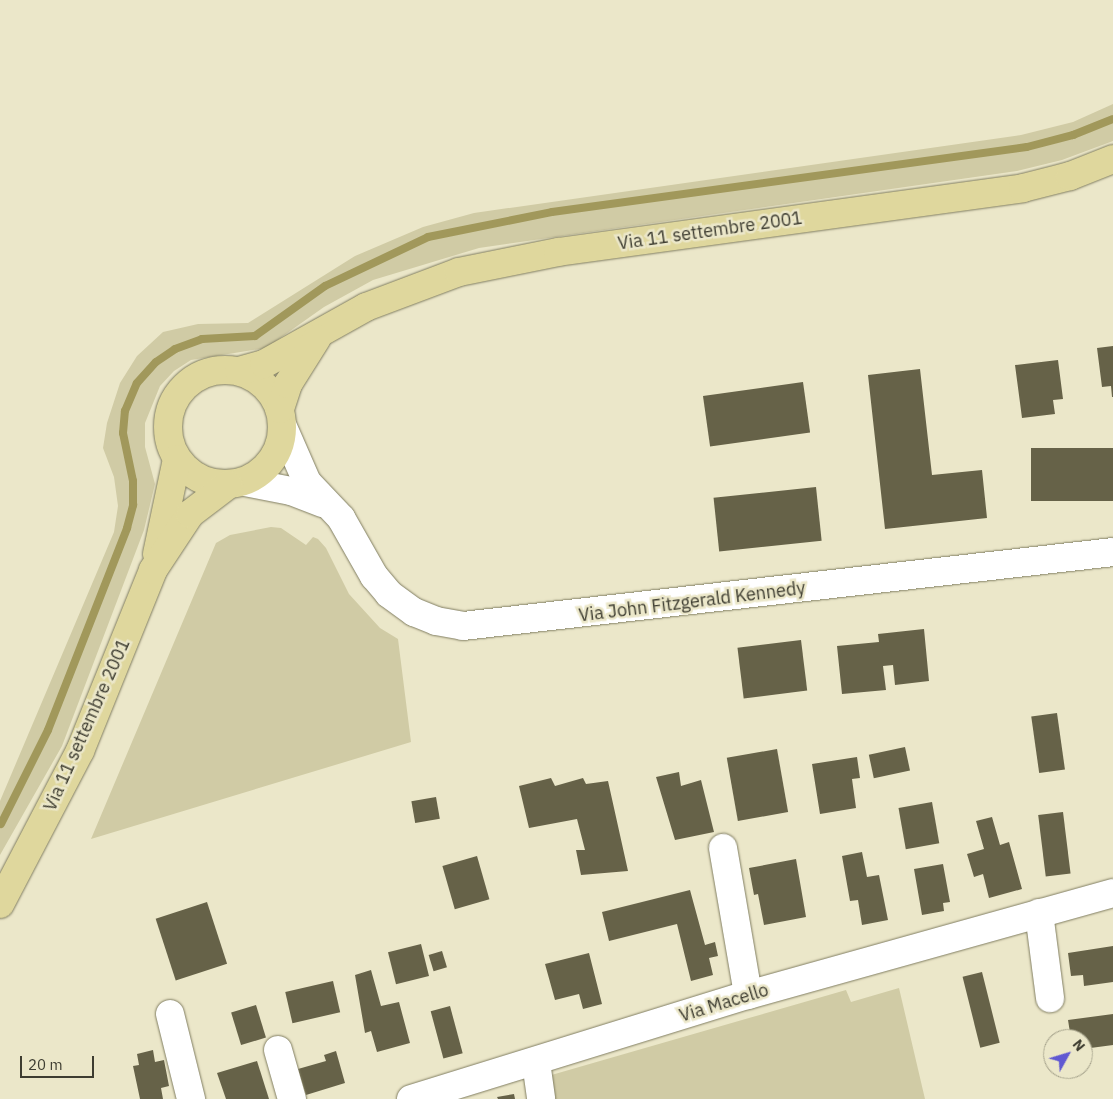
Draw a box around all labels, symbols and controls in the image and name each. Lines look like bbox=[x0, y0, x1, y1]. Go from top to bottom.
street label: Via 11 settembre 2001 bbox=[616, 207, 804, 255]
street label: Via John Fitzgerald Kennedy bbox=[577, 577, 807, 627]
street label: Via 11 settembre 2001 bbox=[39, 636, 135, 814]
street label: Via Macello bbox=[677, 979, 771, 1027]
north arrow bbox=[1043, 1029, 1093, 1079]
text: N bbox=[1069, 1036, 1089, 1055]
scale bar bbox=[22, 1046, 96, 1078]
text: 20 m bbox=[28, 1055, 63, 1074]

